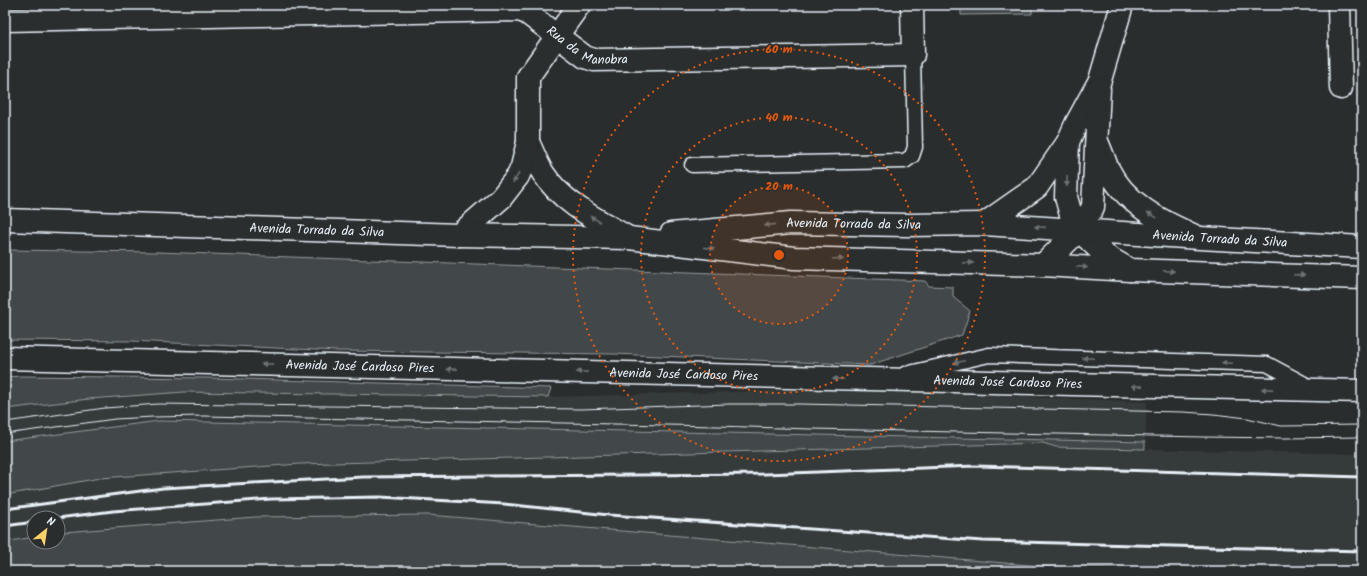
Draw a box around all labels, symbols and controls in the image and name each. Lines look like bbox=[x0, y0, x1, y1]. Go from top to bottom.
street label: Rua da Manobra bbox=[542, 21, 628, 71]
text: 60 m bbox=[765, 40, 793, 59]
text: 40 m bbox=[765, 108, 793, 127]
one-way arrow bbox=[512, 173, 520, 183]
one-way arrow bbox=[1064, 175, 1070, 188]
text: 20 m bbox=[765, 177, 793, 196]
street label: Avenida Torrado da Silva bbox=[785, 212, 921, 236]
one-way arrow bbox=[1146, 212, 1158, 219]
one-way arrow bbox=[589, 215, 601, 222]
street label: Avenida Torrado da Silva bbox=[249, 218, 385, 243]
one-way arrow bbox=[764, 221, 776, 228]
one-way arrow bbox=[1034, 224, 1046, 231]
street label: Avenida Torrado da Silva bbox=[1152, 224, 1288, 253]
one-way arrow bbox=[703, 245, 715, 251]
centre of rings bbox=[772, 248, 786, 262]
one-way arrow bbox=[832, 256, 845, 262]
one-way arrow bbox=[962, 260, 975, 266]
one-way arrow bbox=[1076, 264, 1089, 270]
one-way arrow bbox=[1163, 268, 1175, 275]
one-way arrow bbox=[1293, 272, 1305, 279]
street label: Avenida José Cardoso Pires bbox=[285, 354, 435, 379]
one-way arrow bbox=[1081, 355, 1094, 361]
one-way arrow bbox=[953, 359, 965, 365]
one-way arrow bbox=[1221, 359, 1233, 366]
one-way arrow bbox=[260, 361, 273, 367]
street label: Avenida José Cardoso Pires bbox=[609, 362, 759, 387]
one-way arrow bbox=[445, 366, 458, 372]
one-way arrow bbox=[575, 369, 588, 375]
street label: Avenida José Cardoso Pires bbox=[933, 370, 1083, 395]
one-way arrow bbox=[832, 375, 844, 382]
one-way arrow bbox=[1130, 383, 1143, 389]
one-way arrow bbox=[1260, 386, 1273, 392]
north arrow bbox=[26, 510, 66, 550]
text: N bbox=[43, 513, 58, 532]

